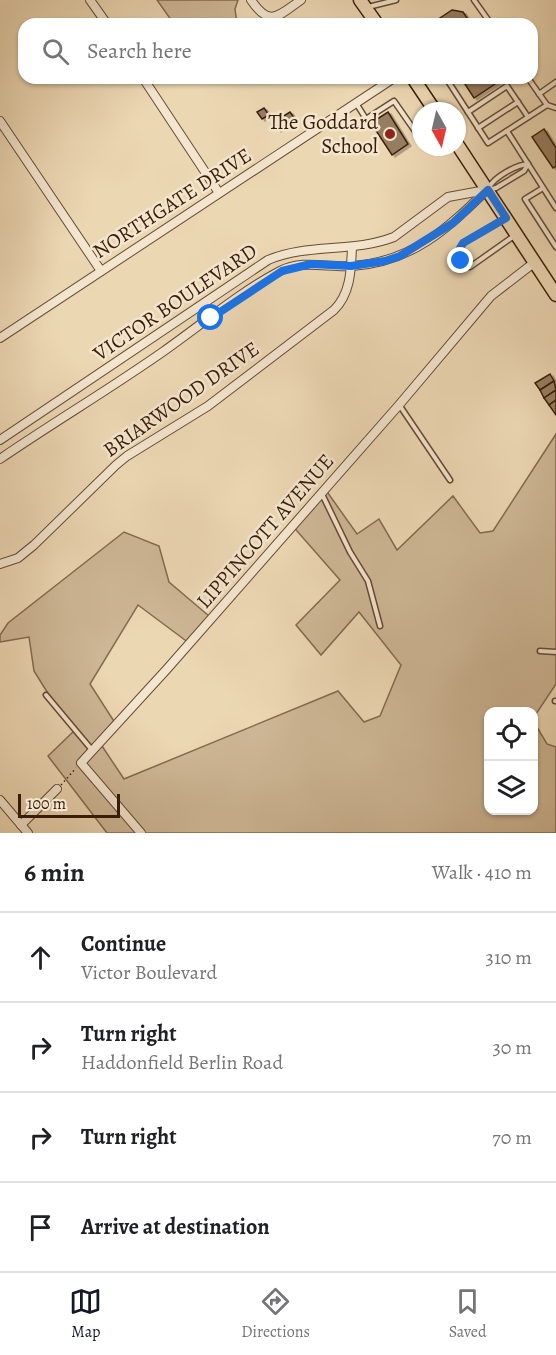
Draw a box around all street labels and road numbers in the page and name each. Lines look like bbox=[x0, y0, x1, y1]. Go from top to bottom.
street label: NORTHGATE DRIVE bbox=[87, 141, 257, 265]
street label: VICTOR BOULEVARD bbox=[87, 237, 262, 368]
street label: BRIARWOOD DRIVE bbox=[97, 335, 265, 463]
street label: LIPPINCOTT AVENUE bbox=[190, 448, 340, 614]

